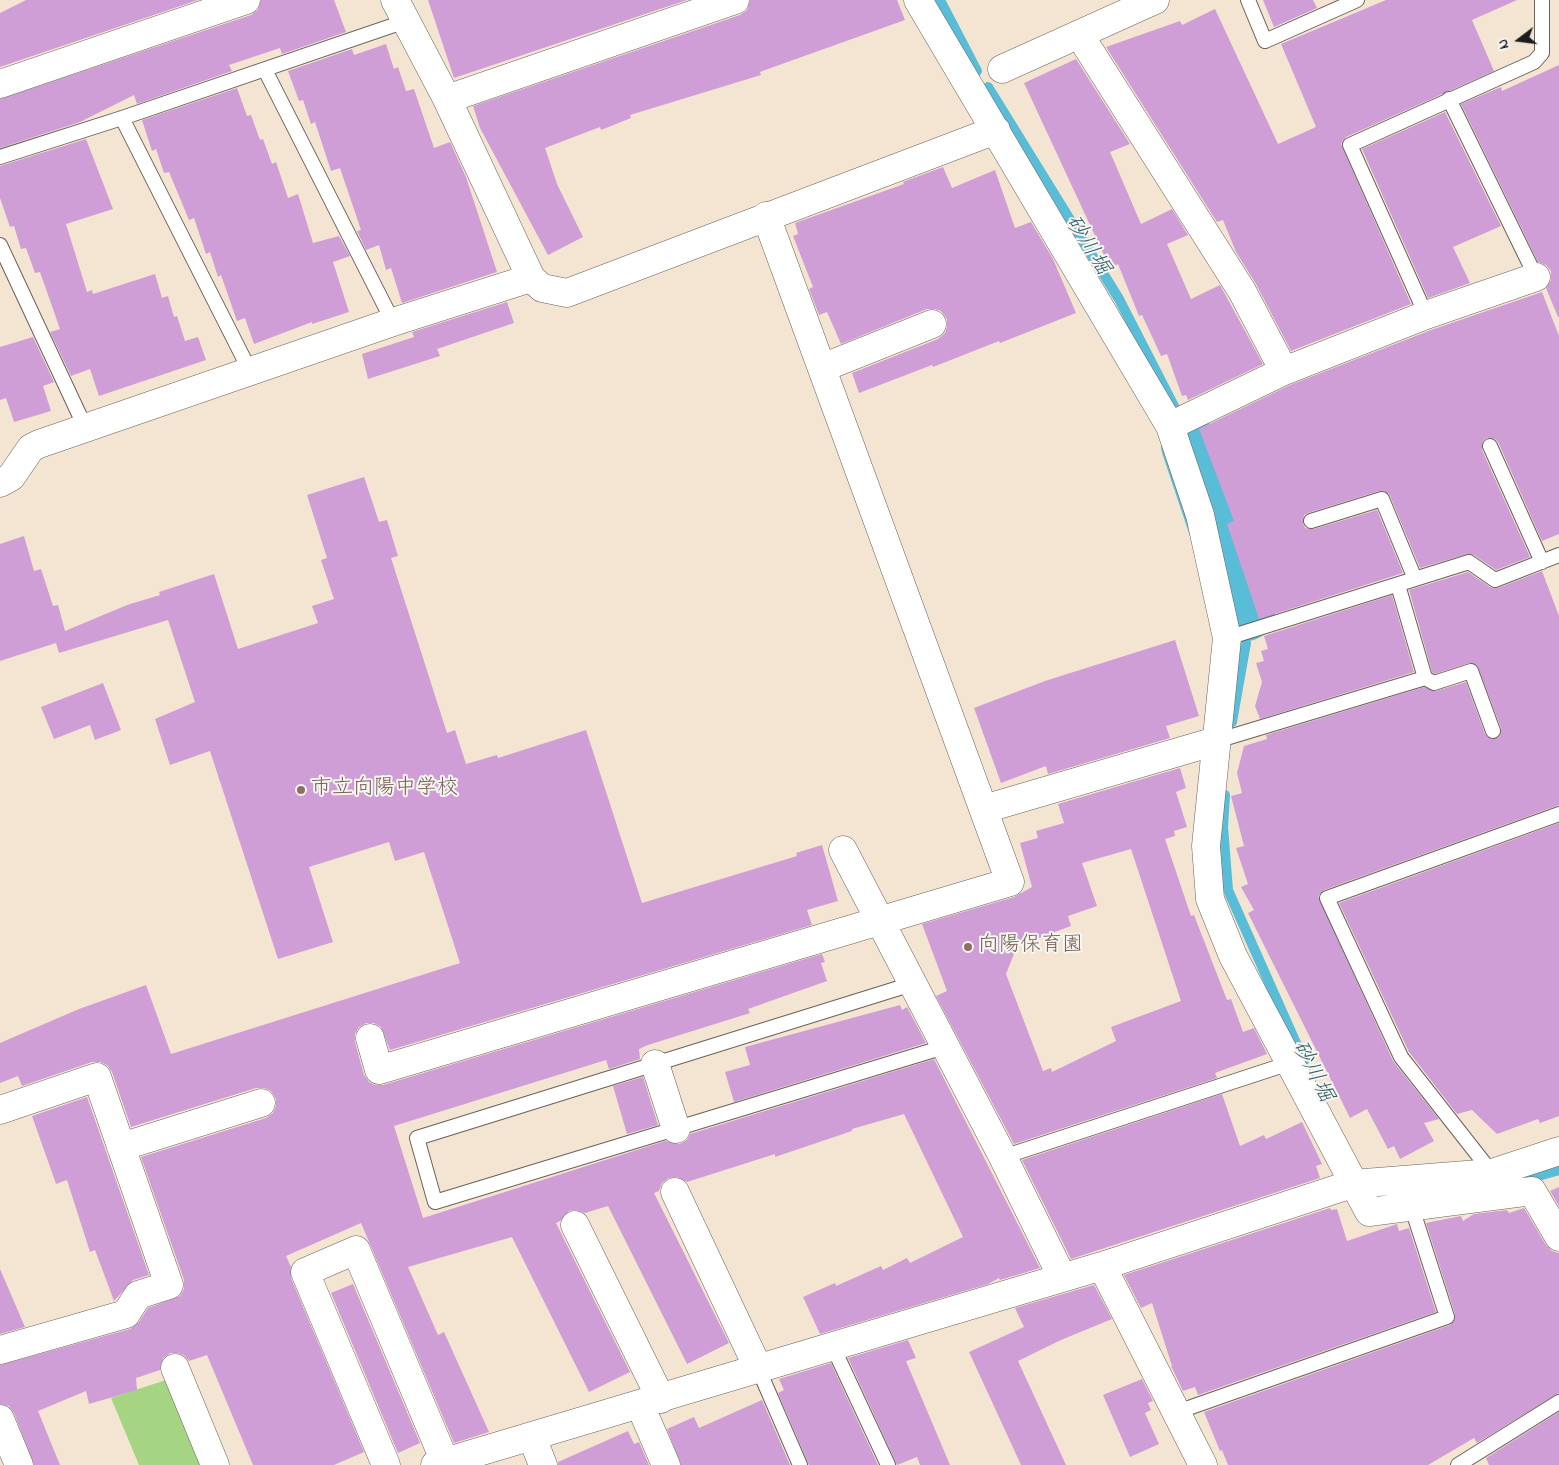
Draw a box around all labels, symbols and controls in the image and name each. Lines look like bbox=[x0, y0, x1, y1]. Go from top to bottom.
north arrow bbox=[1494, 15, 1544, 65]
text: N bbox=[1493, 37, 1515, 51]
water label: 砂川堀 bbox=[1057, 211, 1115, 281]
place label: 市立向陽中学校 bbox=[311, 777, 458, 803]
marker: 市立向陽中学校 bbox=[295, 784, 307, 796]
place label: 向陽保育園 bbox=[978, 934, 1083, 960]
marker: 向陽保育園 bbox=[962, 941, 974, 953]
water label: 砂川堀 bbox=[1284, 1037, 1338, 1107]

